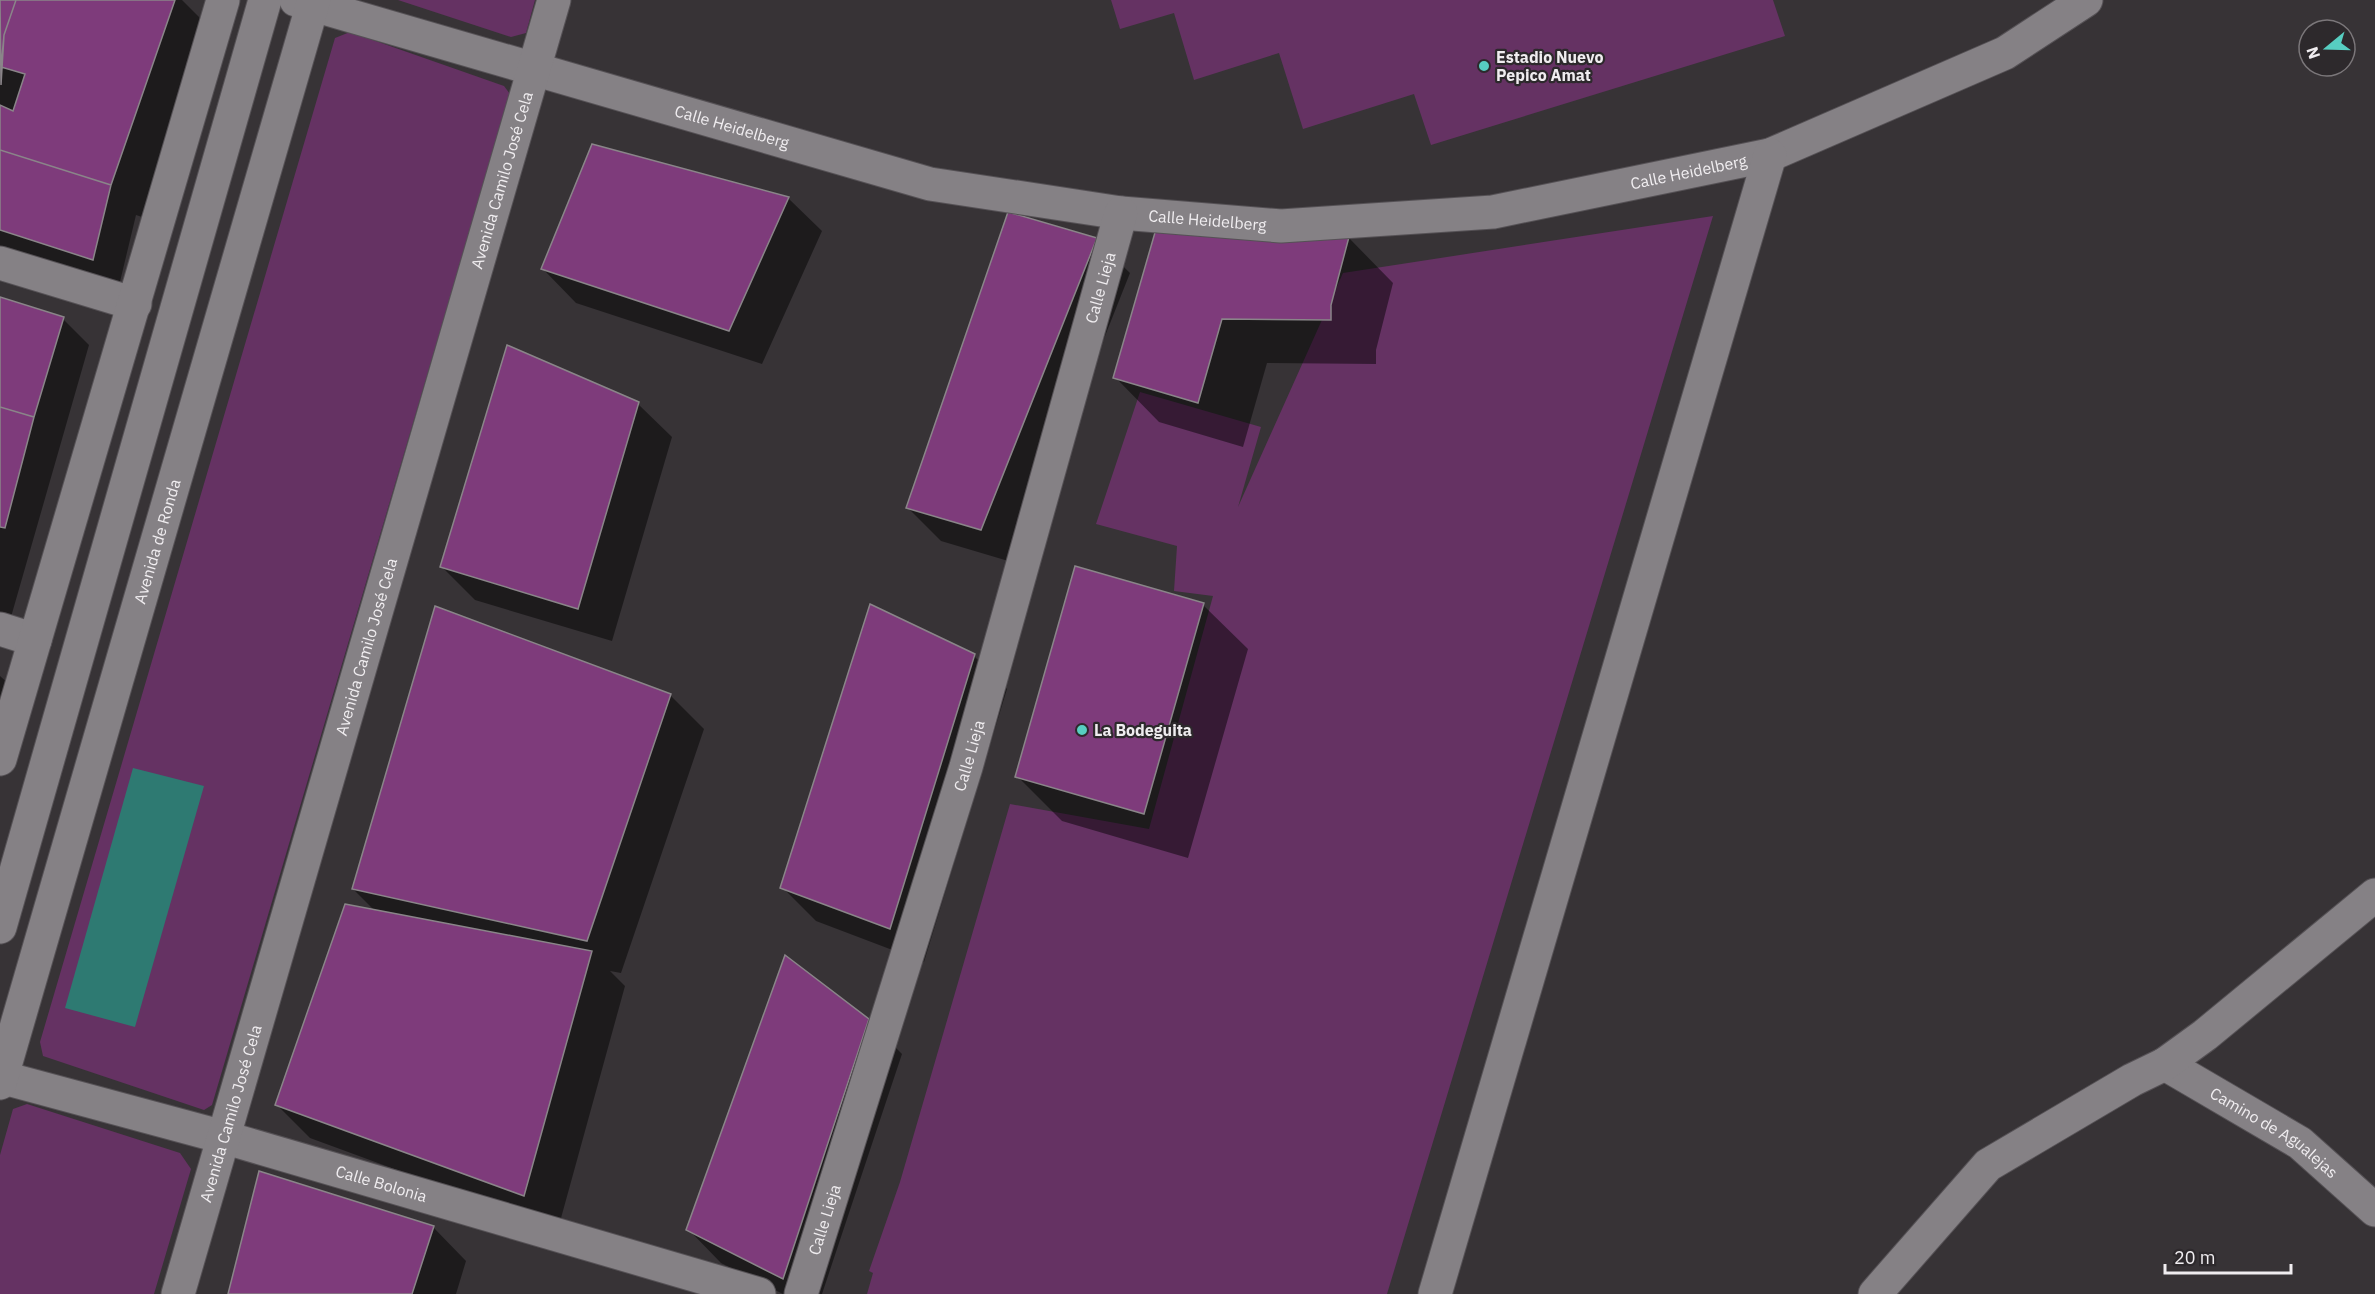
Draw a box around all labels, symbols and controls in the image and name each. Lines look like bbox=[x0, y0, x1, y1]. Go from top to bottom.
north arrow bbox=[2297, 18, 2357, 78]
text: N bbox=[2301, 44, 2324, 62]
place label: Estadio Nuevo Pepico Amat bbox=[1496, 47, 1603, 85]
marker: Estadio Nuevo Pepico Amat bbox=[1477, 59, 1491, 73]
street label: Avenida Camilo José Cela bbox=[466, 89, 537, 271]
street label: Calle Heidelberg bbox=[672, 100, 792, 153]
street label: Calle Heidelberg bbox=[1629, 150, 1749, 193]
street label: Calle Heidelberg bbox=[1148, 205, 1268, 235]
street label: Calle Lieja bbox=[1081, 249, 1120, 326]
street label: Avenida de Ronda bbox=[129, 476, 185, 606]
street label: Avenida Camilo José Cela bbox=[331, 555, 401, 738]
street label: Calle Lieja bbox=[949, 717, 989, 794]
place label: La Bodeguita bbox=[1094, 720, 1192, 740]
marker: La Bodeguita bbox=[1075, 723, 1089, 737]
street label: Avenida Camilo José Cela bbox=[195, 1022, 266, 1205]
street label: Camino de Agualejas bbox=[2207, 1083, 2342, 1182]
street label: Calle Bolonia bbox=[333, 1161, 430, 1206]
street label: Calle Lieja bbox=[804, 1181, 845, 1257]
scale bar bbox=[2165, 1237, 2291, 1275]
text: 20 m bbox=[2174, 1246, 2216, 1269]

